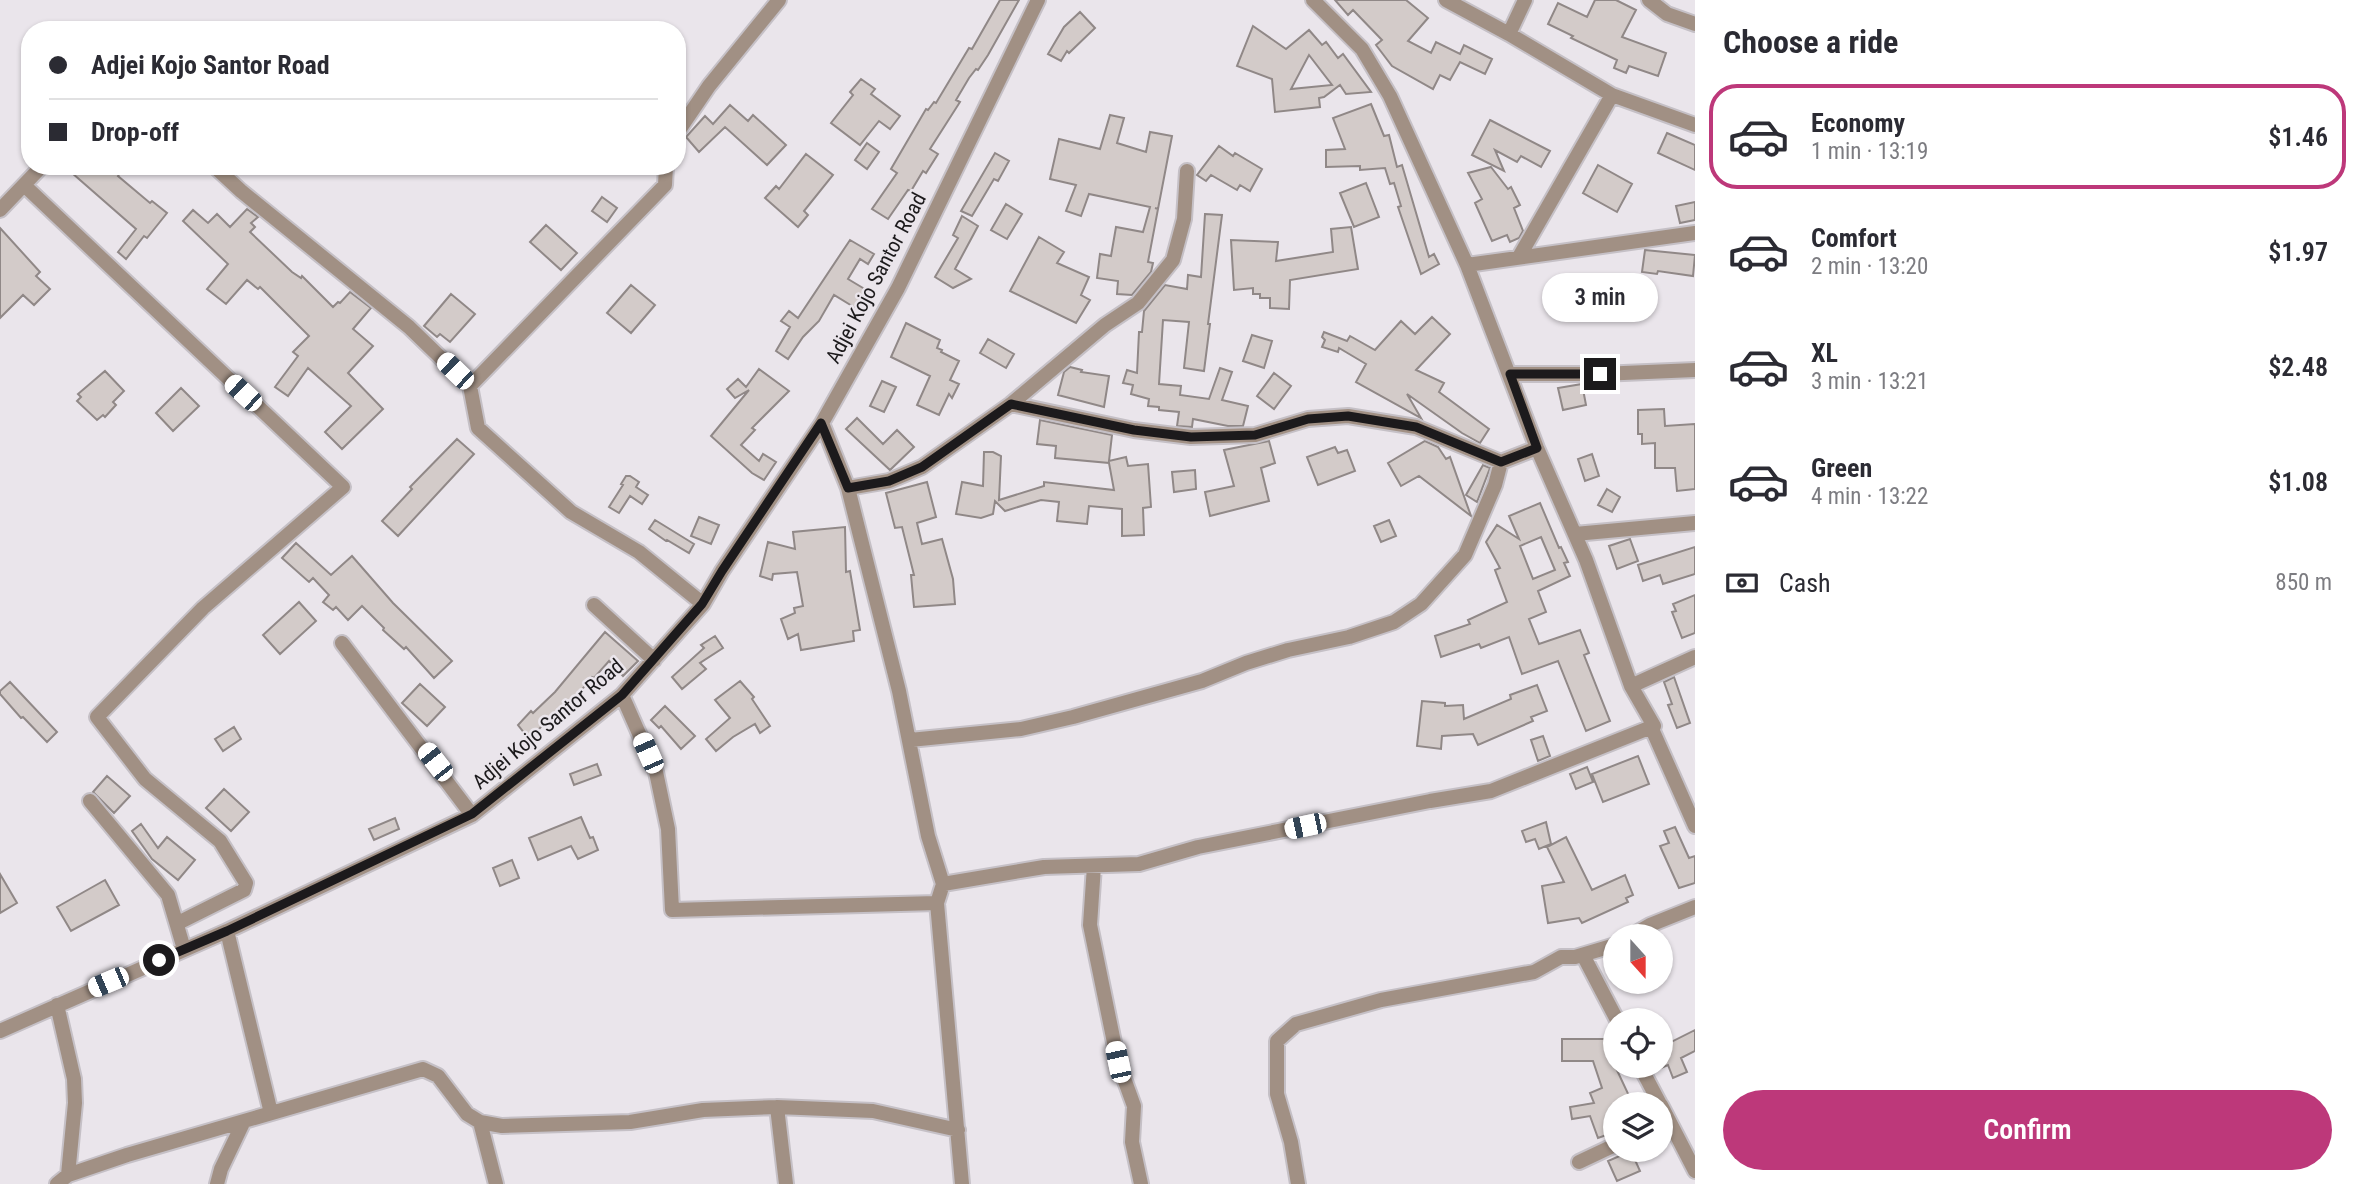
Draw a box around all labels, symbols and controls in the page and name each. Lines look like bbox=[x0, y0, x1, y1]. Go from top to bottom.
text: Choose a ride bbox=[1723, 23, 1898, 61]
text: Adjei Kojo Santor Road bbox=[91, 50, 330, 80]
icon: car bbox=[1727, 105, 1790, 168]
text: Economy bbox=[1811, 108, 1905, 138]
text: Drop-off bbox=[91, 117, 179, 147]
text: $1.46 bbox=[2268, 122, 2328, 152]
text: 1 min · 13:19 bbox=[1811, 138, 1928, 165]
street label: Adjei Kojo Santor Road bbox=[821, 189, 931, 367]
icon: car bbox=[1727, 220, 1790, 283]
text: Comfort bbox=[1811, 223, 1897, 253]
text: $1.97 bbox=[2268, 237, 2328, 267]
text: 2 min · 13:20 bbox=[1811, 253, 1928, 280]
callout: 3 min bbox=[1542, 272, 1658, 322]
text: 3 min bbox=[1575, 284, 1625, 311]
icon: car bbox=[1727, 335, 1790, 398]
text: XL bbox=[1811, 338, 1838, 368]
car bbox=[433, 349, 478, 393]
text: $2.48 bbox=[2268, 352, 2328, 382]
route end bbox=[1584, 358, 1616, 390]
text: 3 min · 13:21 bbox=[1811, 368, 1928, 395]
car bbox=[221, 371, 266, 415]
icon: car bbox=[1727, 450, 1790, 513]
text: Green bbox=[1811, 453, 1872, 483]
text: $1.08 bbox=[2268, 467, 2328, 497]
text: 4 min · 13:22 bbox=[1811, 483, 1928, 510]
icon: cash bbox=[1723, 564, 1761, 602]
text: Cash bbox=[1779, 568, 1831, 598]
text: 850 m bbox=[2275, 569, 2332, 596]
street label: Adjei Kojo Santor Road bbox=[468, 654, 628, 794]
car bbox=[630, 730, 667, 776]
car bbox=[414, 739, 457, 785]
car bbox=[1283, 811, 1328, 841]
north arrow bbox=[1603, 924, 1673, 994]
map controls bbox=[1603, 924, 1673, 1162]
route start bbox=[143, 944, 175, 976]
car bbox=[85, 964, 132, 1000]
button: locate bbox=[1603, 1008, 1673, 1078]
car bbox=[1104, 1039, 1133, 1085]
button: Confirm bbox=[1723, 1090, 2332, 1170]
button: layers bbox=[1603, 1092, 1673, 1162]

